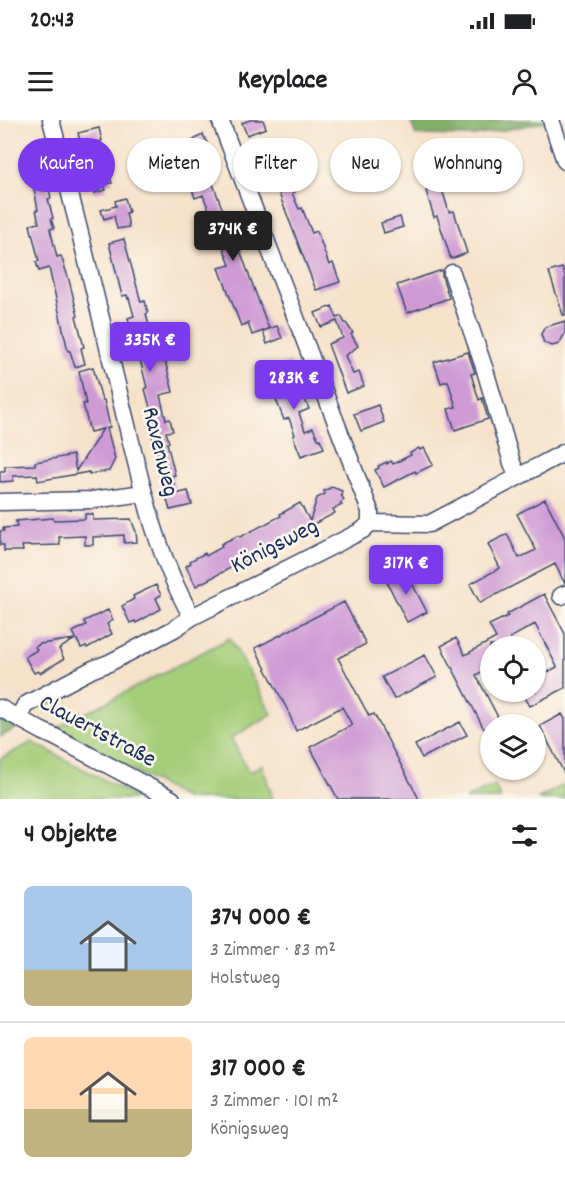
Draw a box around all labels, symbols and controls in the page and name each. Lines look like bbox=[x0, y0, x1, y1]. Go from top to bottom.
text: 20:43 bbox=[30, 6, 74, 37]
text: Keyplace bbox=[238, 62, 327, 101]
icon: menu bbox=[24, 65, 57, 98]
icon: person bbox=[508, 65, 541, 98]
chip: Kaufen bbox=[18, 138, 115, 192]
chip: Mieten bbox=[127, 138, 221, 192]
chip: Filter bbox=[233, 138, 318, 192]
chip: Neu bbox=[330, 138, 401, 192]
chip: Wohnung bbox=[413, 138, 523, 192]
pin: 374K € bbox=[184, 211, 282, 262]
text: 374K € bbox=[208, 216, 258, 244]
pin: 335K € bbox=[101, 322, 199, 373]
text: 335K € bbox=[124, 327, 176, 355]
pin: 283K € bbox=[245, 360, 343, 411]
text: 283K € bbox=[269, 365, 319, 393]
street label: Ravenweg bbox=[131, 404, 187, 500]
street label: Königsweg bbox=[225, 510, 325, 584]
pin: 317K € bbox=[357, 545, 455, 596]
text: 317K € bbox=[383, 550, 429, 578]
map controls bbox=[480, 636, 546, 780]
button: locate bbox=[480, 636, 546, 702]
street label: Clauertstraße bbox=[32, 687, 162, 777]
button: layers bbox=[480, 714, 546, 780]
text: 4 Objekte bbox=[24, 817, 117, 854]
icon: filters bbox=[508, 819, 541, 852]
text: 374 000 € bbox=[210, 900, 311, 937]
icon: home bbox=[72, 910, 144, 982]
text: 3 Zimmer · 83 m² bbox=[210, 937, 336, 965]
text: Holstweg bbox=[210, 965, 280, 993]
text: 317 000 € bbox=[210, 1051, 306, 1088]
icon: home bbox=[72, 1061, 144, 1133]
text: 3 Zimmer · 101 m² bbox=[210, 1088, 339, 1116]
text: Königsweg bbox=[210, 1116, 289, 1144]

